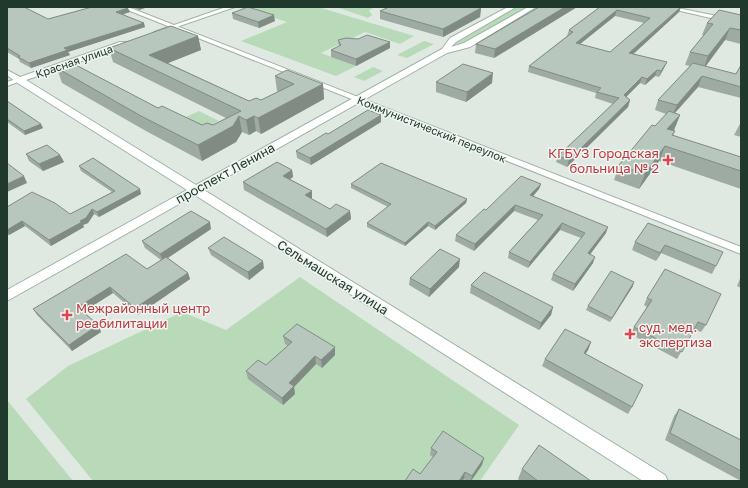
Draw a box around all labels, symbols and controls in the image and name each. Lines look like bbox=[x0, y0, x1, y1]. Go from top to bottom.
street label: Красная улица bbox=[34, 42, 114, 80]
street label: Коммунистический переулок bbox=[355, 93, 509, 165]
street label: проспект Ленина bbox=[173, 139, 277, 207]
place label: КГБУЗ Городская больница № 2 bbox=[548, 145, 659, 176]
marker: КГБУЗ Городская больница № 2 bbox=[662, 154, 674, 166]
street label: Сельмашская улица bbox=[274, 236, 392, 318]
place label: Межрайонный центр реабилитации bbox=[76, 300, 210, 331]
marker: Межрайонный центр реабилитации bbox=[61, 309, 73, 321]
place label: суд. мед. экспертиза bbox=[639, 319, 712, 350]
marker: суд. мед. экспертиза bbox=[624, 328, 636, 340]

